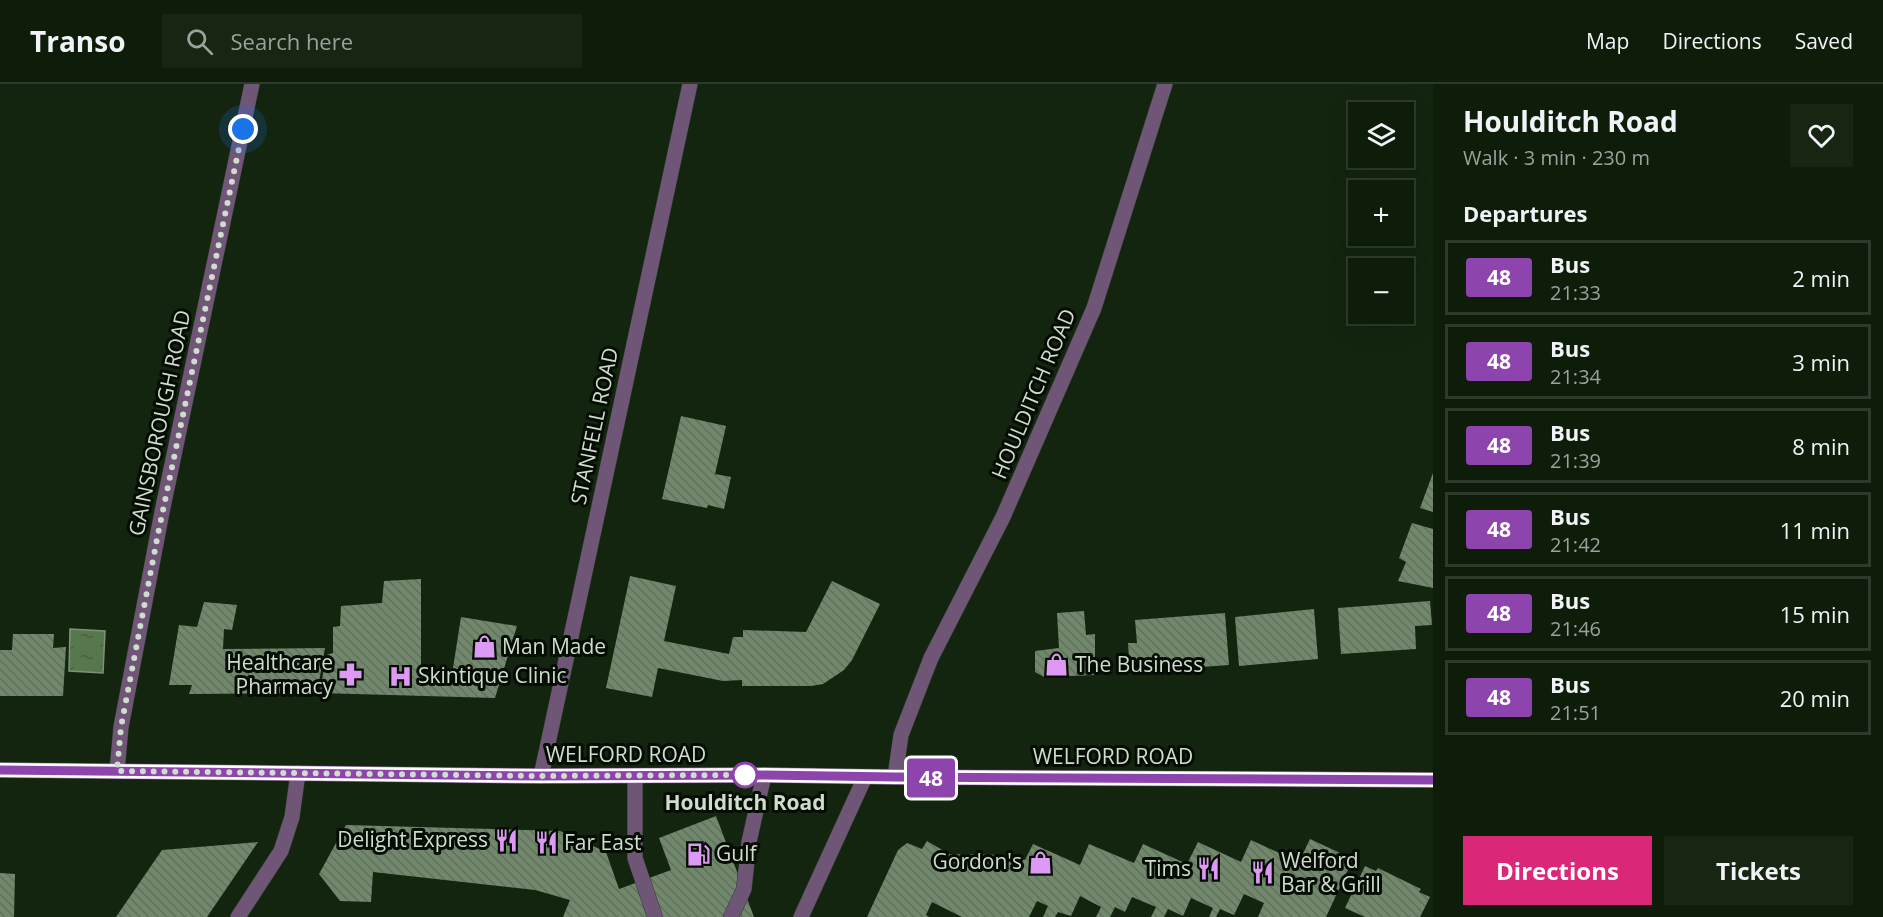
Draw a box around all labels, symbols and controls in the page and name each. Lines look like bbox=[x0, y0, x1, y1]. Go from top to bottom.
search box bbox=[162, 14, 582, 68]
text: Transo bbox=[30, 22, 126, 60]
icon: search bbox=[183, 25, 216, 58]
text: Search here bbox=[231, 26, 353, 56]
text: Map bbox=[1586, 27, 1629, 55]
text: Directions bbox=[1662, 27, 1762, 55]
text: Saved bbox=[1795, 27, 1853, 55]
map controls bbox=[1348, 102, 1414, 324]
button: layers bbox=[1348, 102, 1414, 168]
text: Houlditch Road bbox=[1463, 102, 1678, 140]
button: heart bbox=[1790, 104, 1853, 167]
your location bbox=[228, 114, 258, 144]
text: Walk · 3 min · 230 m bbox=[1463, 144, 1650, 171]
button: + bbox=[1348, 180, 1414, 246]
text: Departures bbox=[1463, 198, 1587, 228]
text: Bus bbox=[1550, 249, 1590, 279]
button: − bbox=[1348, 258, 1414, 324]
text: 48 bbox=[1487, 263, 1511, 291]
text: 2 min bbox=[1792, 263, 1850, 293]
text: 21:33 bbox=[1550, 279, 1601, 306]
street label: HOULDITCH ROAD bbox=[984, 304, 1082, 483]
street label: GAINSBOROUGH ROAD bbox=[121, 307, 197, 538]
text: Bus bbox=[1550, 333, 1590, 363]
street label: STANFELL ROAD bbox=[564, 345, 624, 507]
text: 48 bbox=[1487, 347, 1511, 375]
text: 3 min bbox=[1792, 347, 1850, 377]
text: 21:34 bbox=[1550, 363, 1601, 390]
text: Bus bbox=[1550, 417, 1590, 447]
text: 48 bbox=[1487, 431, 1511, 459]
text: 8 min bbox=[1792, 431, 1850, 461]
text: 21:39 bbox=[1550, 447, 1601, 474]
text: Bus bbox=[1550, 501, 1590, 531]
text: 48 bbox=[1487, 515, 1511, 543]
text: 11 min bbox=[1780, 515, 1850, 545]
text: 21:42 bbox=[1550, 531, 1601, 558]
text: Bus bbox=[1550, 585, 1590, 615]
text: 48 bbox=[1487, 599, 1511, 627]
text: 15 min bbox=[1780, 599, 1850, 629]
text: 21:46 bbox=[1550, 615, 1601, 642]
place label: Man Made bbox=[502, 632, 606, 660]
shop icon: Man Made bbox=[471, 634, 497, 660]
place label: Healthcare Pharmacy bbox=[226, 648, 333, 700]
place label: The Business bbox=[1075, 650, 1203, 678]
shop icon: The Business bbox=[1044, 652, 1070, 678]
place label: Skintique Clinic bbox=[418, 661, 567, 689]
pharmacy icon: Healthcare Pharmacy bbox=[338, 662, 364, 688]
hospital icon: Skintique Clinic bbox=[387, 663, 413, 689]
text: Bus bbox=[1550, 669, 1590, 699]
text: 48 bbox=[1487, 683, 1511, 711]
text: 20 min bbox=[1780, 683, 1850, 713]
text: 21:51 bbox=[1550, 699, 1601, 726]
street label: WELFORD ROAD bbox=[546, 740, 706, 768]
street label: WELFORD ROAD bbox=[1033, 742, 1193, 770]
line badge: 48 bbox=[904, 758, 958, 798]
marker: Houlditch Road bbox=[732, 762, 758, 788]
text: 48 bbox=[919, 764, 943, 792]
place label: Houlditch Road bbox=[665, 788, 826, 816]
place label: Delight Express bbox=[337, 825, 488, 853]
restaurant icon: Delight Express bbox=[493, 827, 519, 853]
place label: Far East bbox=[564, 828, 641, 856]
restaurant icon: Far East bbox=[533, 830, 559, 856]
button: Directions bbox=[1463, 836, 1652, 905]
button: Tickets bbox=[1664, 836, 1853, 905]
place label: Gulf bbox=[716, 839, 758, 867]
fuel station icon: Gulf bbox=[685, 841, 711, 867]
place label: Welford Bar & Grill bbox=[1281, 846, 1381, 898]
place label: Gordon's bbox=[933, 847, 1022, 875]
shop icon: Gordon's bbox=[1027, 849, 1053, 875]
place label: Tims bbox=[1145, 854, 1191, 882]
restaurant icon: Tims bbox=[1196, 856, 1222, 882]
restaurant icon: Welford Bar & Grill bbox=[1250, 860, 1276, 886]

